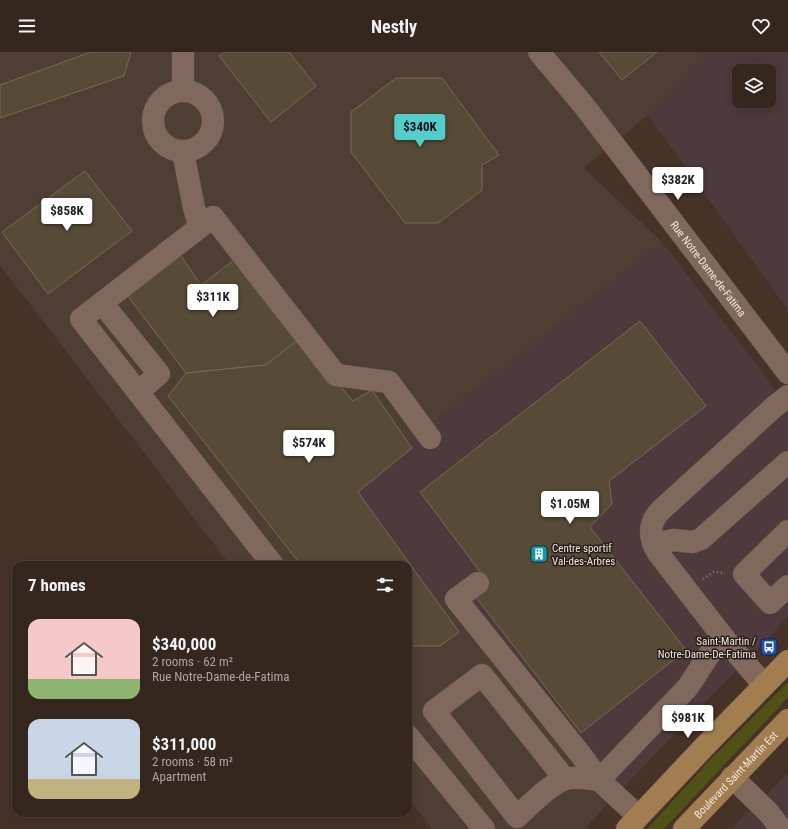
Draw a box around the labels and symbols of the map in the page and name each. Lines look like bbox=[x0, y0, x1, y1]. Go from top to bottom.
pin: $340K bbox=[392, 114, 448, 148]
pin: $382K bbox=[650, 167, 706, 201]
pin: $858K bbox=[39, 198, 95, 232]
street label: Rue Notre-Dame-de-Fatima bbox=[667, 219, 748, 319]
pin: $311K bbox=[185, 284, 241, 318]
pin: $574K bbox=[281, 430, 337, 464]
pin: $1.05M bbox=[537, 491, 603, 525]
place label: Centre sportif Val-des-Arbres bbox=[552, 542, 615, 568]
building icon: Centre sportif Val-des-Arbres bbox=[529, 544, 549, 564]
place label: Saint-Martin / Notre-Dame-De-Fatima bbox=[658, 635, 756, 661]
bus stop icon: Saint-Martin / Notre-Dame-De-Fatima bbox=[759, 637, 779, 657]
pin: $981K bbox=[660, 705, 716, 739]
street label: Boulevard Saint-Martin Est bbox=[692, 729, 781, 821]

